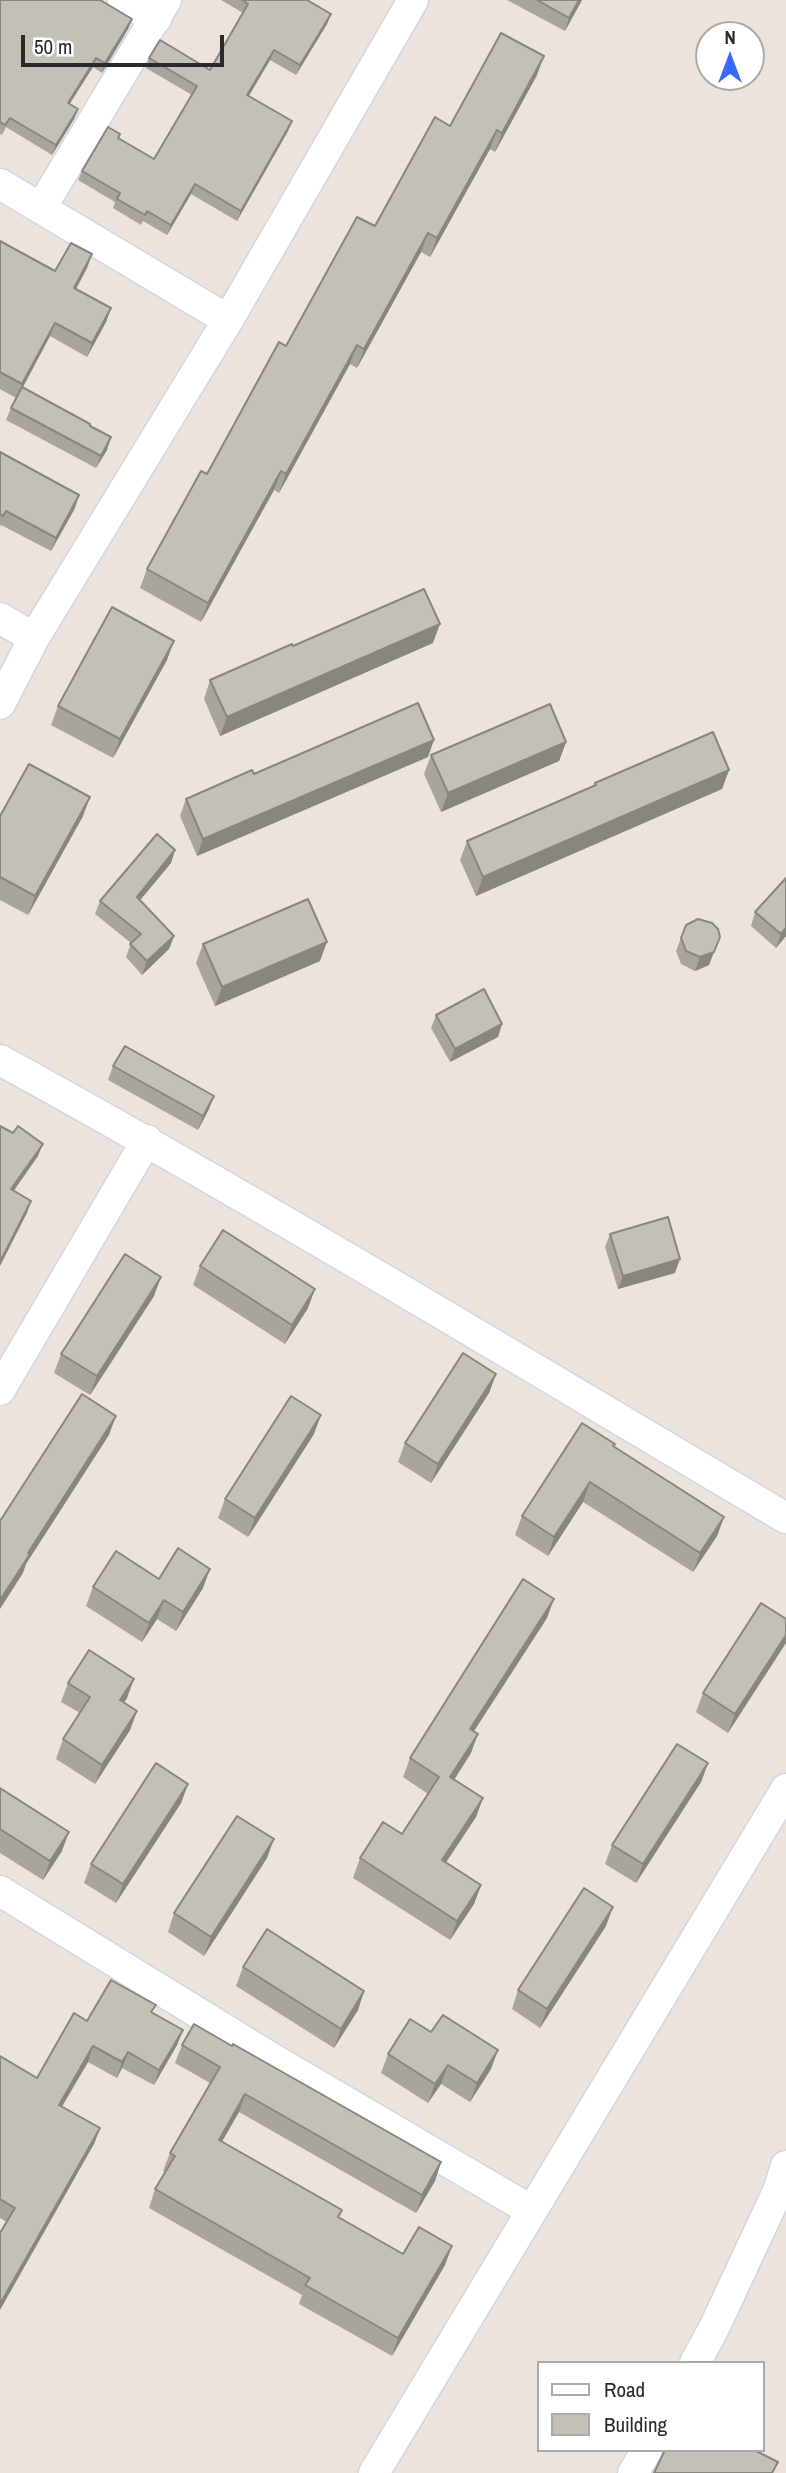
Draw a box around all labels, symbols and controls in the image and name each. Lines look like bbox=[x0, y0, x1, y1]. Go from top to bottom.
scale bar bbox=[24, 21, 228, 65]
north arrow bbox=[695, 21, 765, 91]
text: N bbox=[724, 24, 736, 50]
text: 50 m bbox=[34, 32, 72, 61]
legend bbox=[538, 2361, 765, 2452]
text: Road bbox=[604, 2375, 645, 2404]
text: Building bbox=[604, 2410, 667, 2439]

